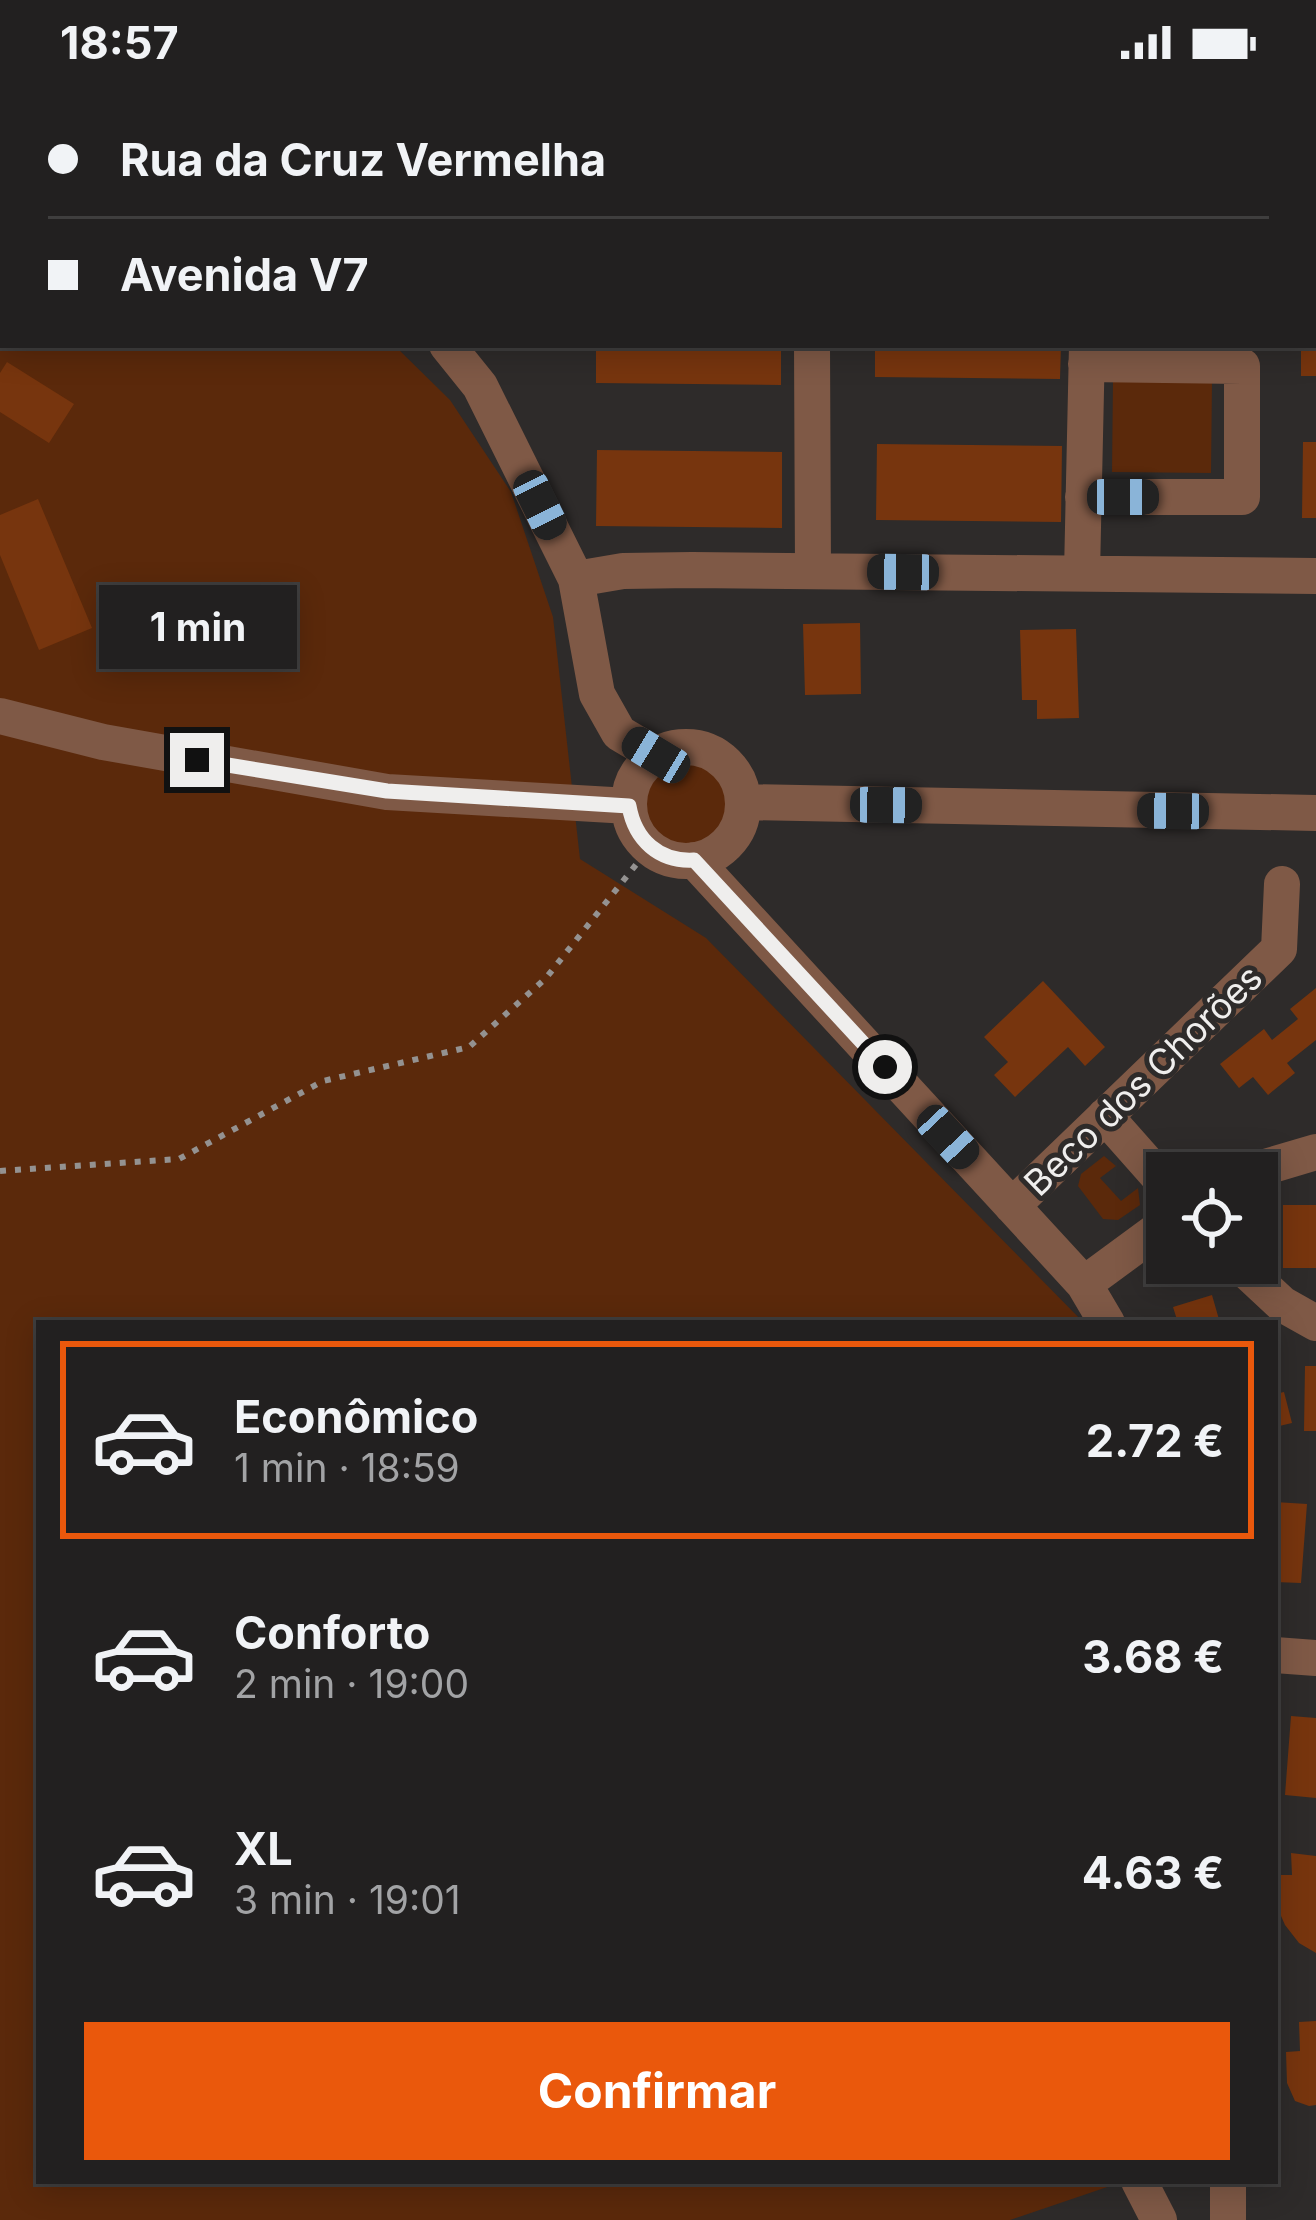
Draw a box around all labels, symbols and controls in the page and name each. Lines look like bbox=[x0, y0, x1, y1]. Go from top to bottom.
text: 18:57 bbox=[60, 15, 179, 70]
text: Rua da Cruz Vermelha bbox=[120, 132, 606, 187]
text: Avenida V7 bbox=[120, 247, 369, 302]
car bbox=[508, 465, 572, 545]
car bbox=[1087, 479, 1159, 515]
car bbox=[867, 553, 939, 591]
callout: 1 min bbox=[98, 586, 296, 670]
text: 1 min bbox=[150, 603, 246, 650]
car bbox=[616, 721, 696, 789]
route end bbox=[170, 733, 224, 787]
car bbox=[850, 786, 922, 824]
car bbox=[1137, 792, 1209, 830]
street label: Beco dos Chorões bbox=[1015, 955, 1271, 1205]
route start bbox=[858, 1040, 912, 1094]
car bbox=[910, 1098, 986, 1176]
map controls bbox=[1146, 1152, 1278, 1284]
button: locate bbox=[1146, 1152, 1278, 1284]
icon: car bbox=[90, 1386, 198, 1494]
text: Econômico bbox=[234, 1389, 478, 1444]
text: 2.72 € bbox=[1086, 1413, 1224, 1468]
text: 1 min · 18:59 bbox=[234, 1444, 460, 1491]
icon: car bbox=[90, 1602, 198, 1710]
text: Conforto bbox=[234, 1605, 430, 1660]
text: 3.68 € bbox=[1082, 1629, 1224, 1684]
text: 2 min · 19:00 bbox=[234, 1660, 469, 1707]
icon: car bbox=[90, 1818, 198, 1926]
text: XL bbox=[234, 1821, 293, 1876]
text: 4.63 € bbox=[1082, 1845, 1224, 1900]
text: 3 min · 19:01 bbox=[234, 1876, 461, 1923]
button: Confirmar bbox=[84, 2022, 1230, 2160]

